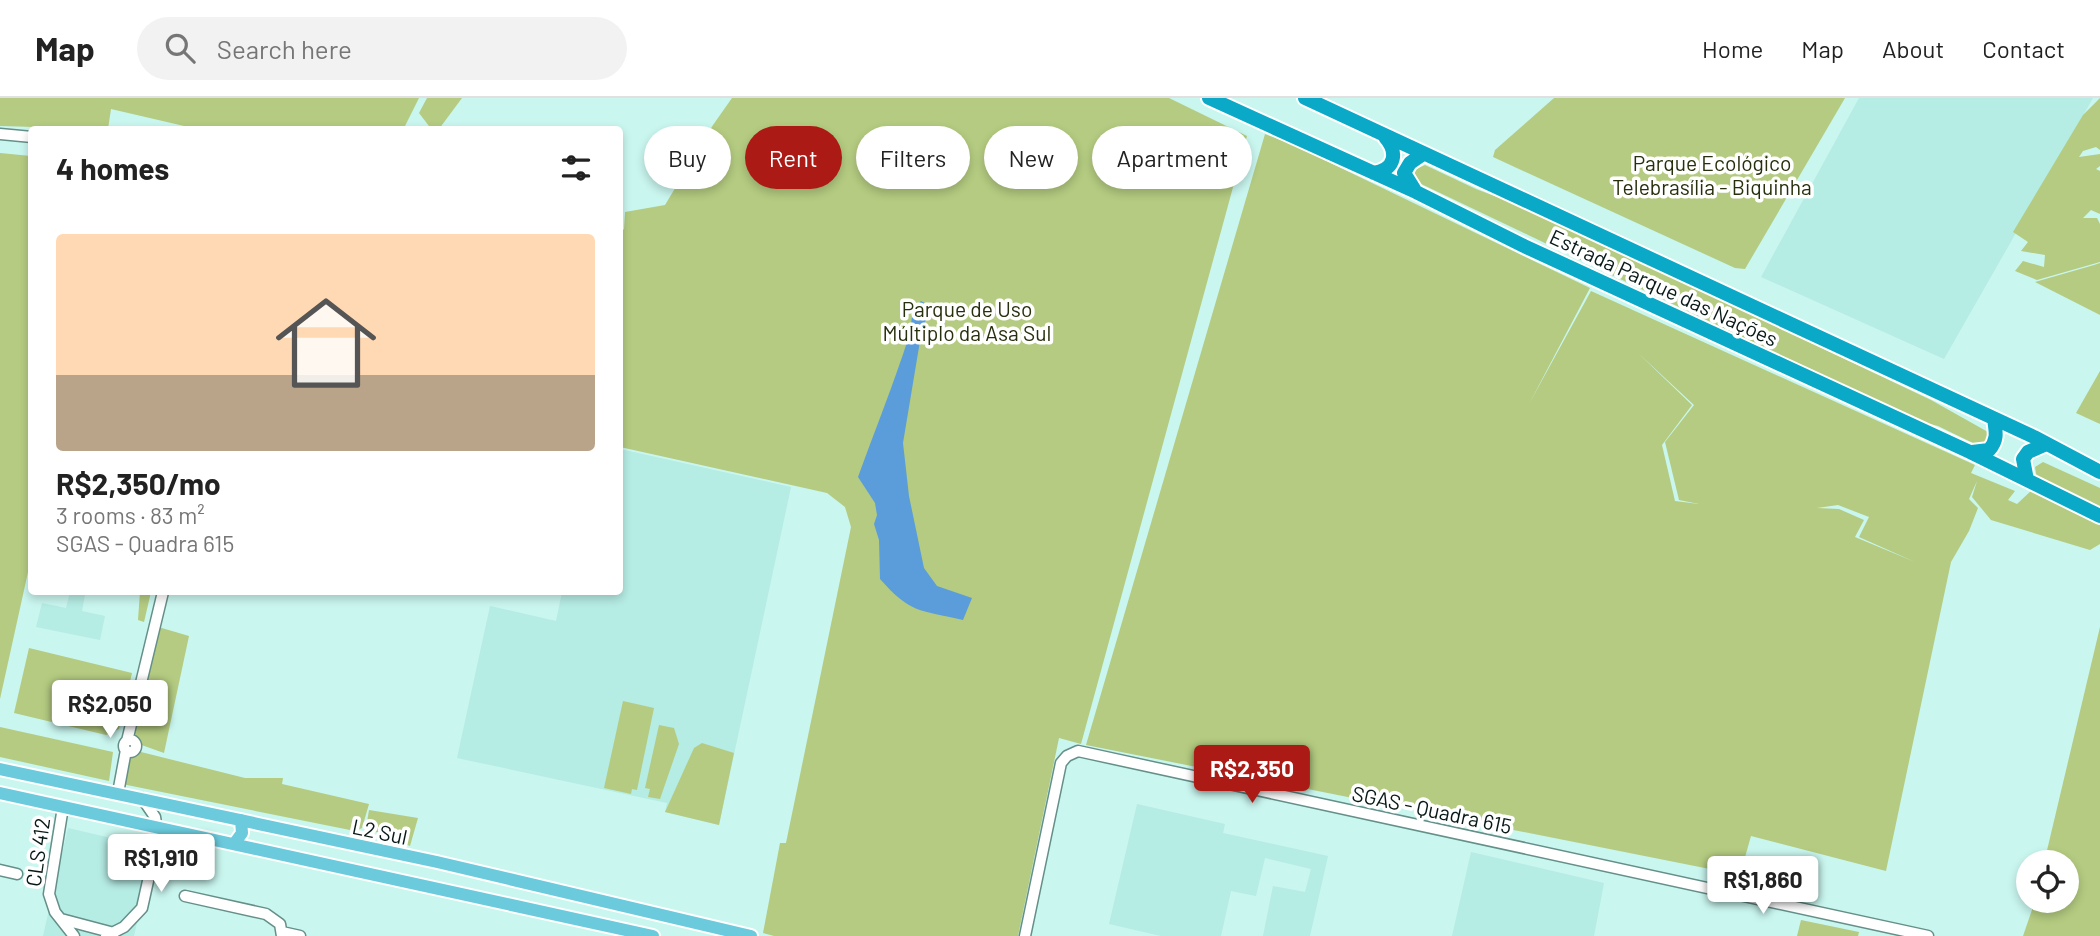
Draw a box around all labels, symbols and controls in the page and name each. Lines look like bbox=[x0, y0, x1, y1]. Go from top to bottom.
search box bbox=[137, 17, 627, 80]
text: Map bbox=[35, 28, 95, 68]
icon: search bbox=[161, 29, 199, 67]
text: Search here bbox=[217, 33, 352, 64]
text: Home bbox=[1702, 34, 1763, 63]
text: Map bbox=[1801, 34, 1844, 63]
text: About bbox=[1882, 34, 1944, 63]
text: Contact bbox=[1982, 34, 2065, 63]
chip: Buy bbox=[644, 126, 731, 189]
chip: Rent bbox=[745, 126, 842, 189]
chip: Filters bbox=[856, 126, 970, 189]
chip: New bbox=[984, 126, 1078, 189]
chip: Apartment bbox=[1092, 126, 1252, 189]
icon: filters bbox=[557, 149, 595, 187]
text: 4 homes bbox=[56, 150, 169, 186]
park label: Parque Ecológico Telebrasília - Biquinha bbox=[1612, 150, 1812, 199]
street label: Estrada Parque das Nações bbox=[1546, 223, 1782, 351]
icon: home bbox=[263, 280, 389, 406]
park label: Parque de Uso Múltiplo da Asa Sul bbox=[883, 296, 1051, 345]
text: R$2,350/mo bbox=[56, 465, 221, 501]
text: 3 rooms · 83 m² bbox=[56, 501, 205, 529]
text: SGAS - Quadra 615 bbox=[56, 529, 234, 557]
pin: R$2,050 bbox=[45, 680, 175, 740]
text: R$2,050 bbox=[68, 689, 152, 717]
pin: R$2,350 bbox=[1187, 746, 1317, 805]
text: R$2,350 bbox=[1210, 754, 1294, 782]
street label: SGAS - Quadra 615 bbox=[1350, 780, 1514, 838]
street label: L2 Sul bbox=[350, 813, 410, 849]
street label: CLS 412 bbox=[20, 816, 54, 888]
pin: R$1,910 bbox=[96, 834, 226, 894]
text: R$1,910 bbox=[124, 843, 198, 871]
map controls bbox=[2016, 850, 2079, 913]
button: locate bbox=[2016, 850, 2079, 913]
pin: R$1,860 bbox=[1698, 856, 1828, 916]
text: R$1,860 bbox=[1723, 865, 1803, 893]

